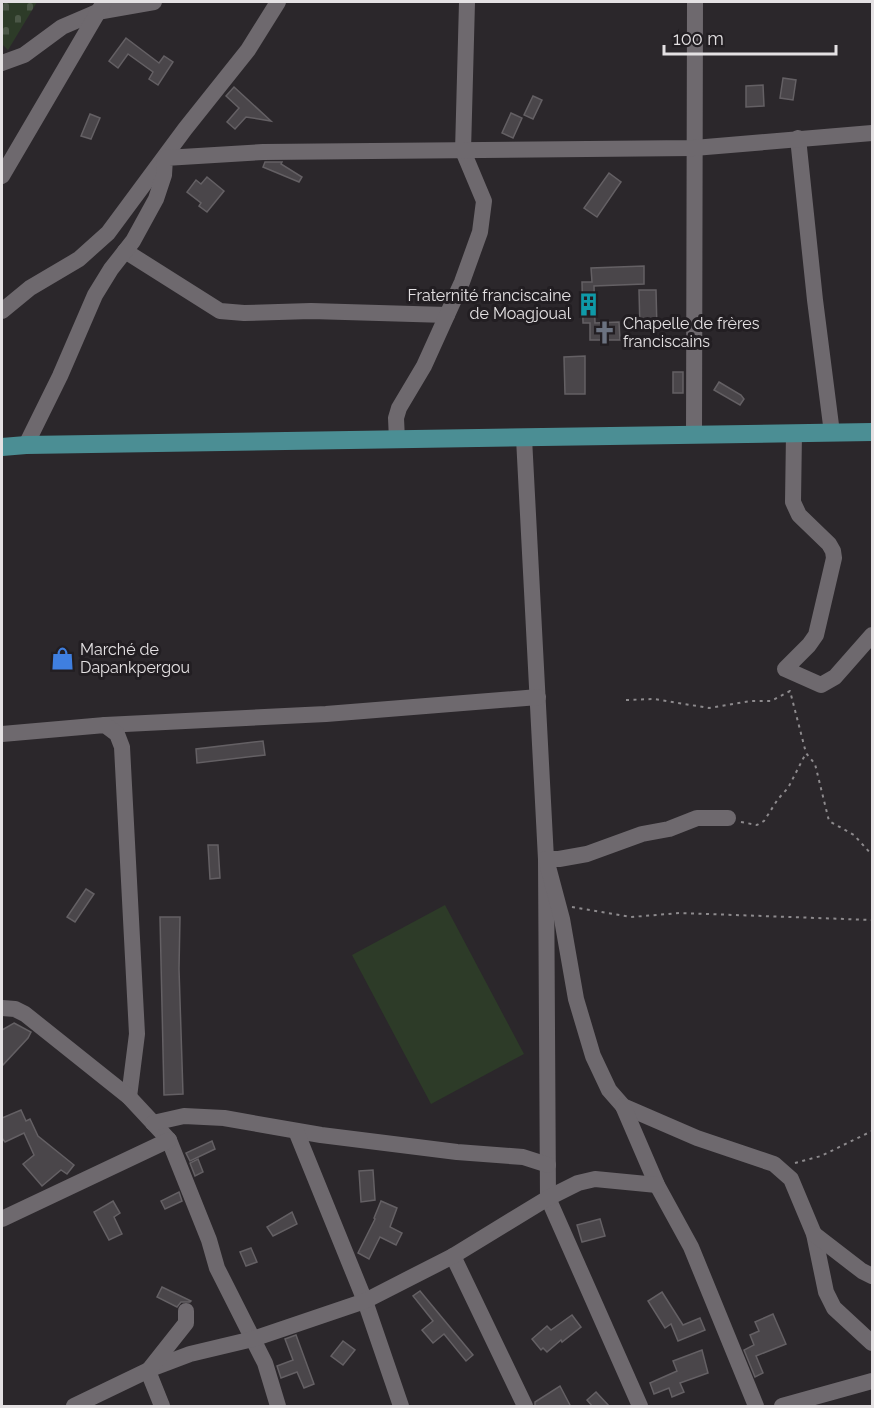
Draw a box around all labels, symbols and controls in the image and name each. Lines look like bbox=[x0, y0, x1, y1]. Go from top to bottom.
scale bar bbox=[664, 18, 836, 56]
text: 100 m bbox=[673, 28, 724, 49]
place label: Fraternité franciscaine de Moagjoual bbox=[408, 286, 572, 323]
building icon: Fraternité franciscaine de Moagjoual bbox=[576, 291, 602, 317]
place label: Chapelle de frères franciscains bbox=[623, 314, 760, 351]
church icon: Chapelle de frères franciscains bbox=[592, 319, 618, 345]
place label: Marché de Dapankpergou bbox=[80, 640, 190, 677]
shop icon: Marché de Dapankpergou bbox=[49, 645, 75, 671]

